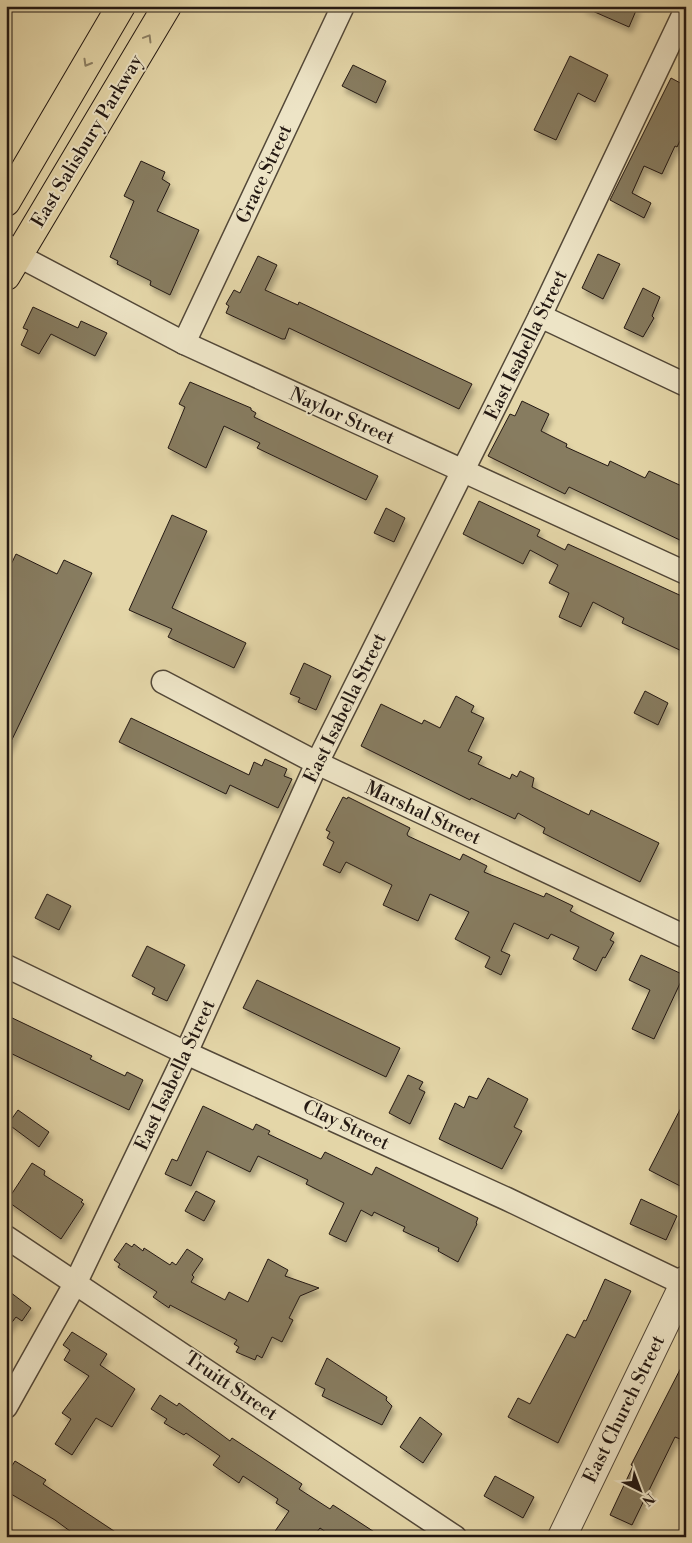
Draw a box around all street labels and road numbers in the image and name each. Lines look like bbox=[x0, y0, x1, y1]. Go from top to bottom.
street label: East Salisbury Parkway bbox=[26, 49, 149, 232]
street label: Grace Street bbox=[231, 120, 297, 227]
street label: East Isabella Street bbox=[479, 266, 573, 424]
street label: Naylor Street bbox=[286, 382, 399, 450]
street label: East Isabella Street bbox=[298, 629, 392, 787]
street label: Marshal Street bbox=[361, 776, 485, 850]
street label: East Isabella Street bbox=[130, 995, 221, 1154]
street label: Clay Street bbox=[299, 1094, 393, 1156]
street label: East Church Street bbox=[578, 1331, 670, 1487]
street label: Truitt Street bbox=[180, 1346, 282, 1426]

